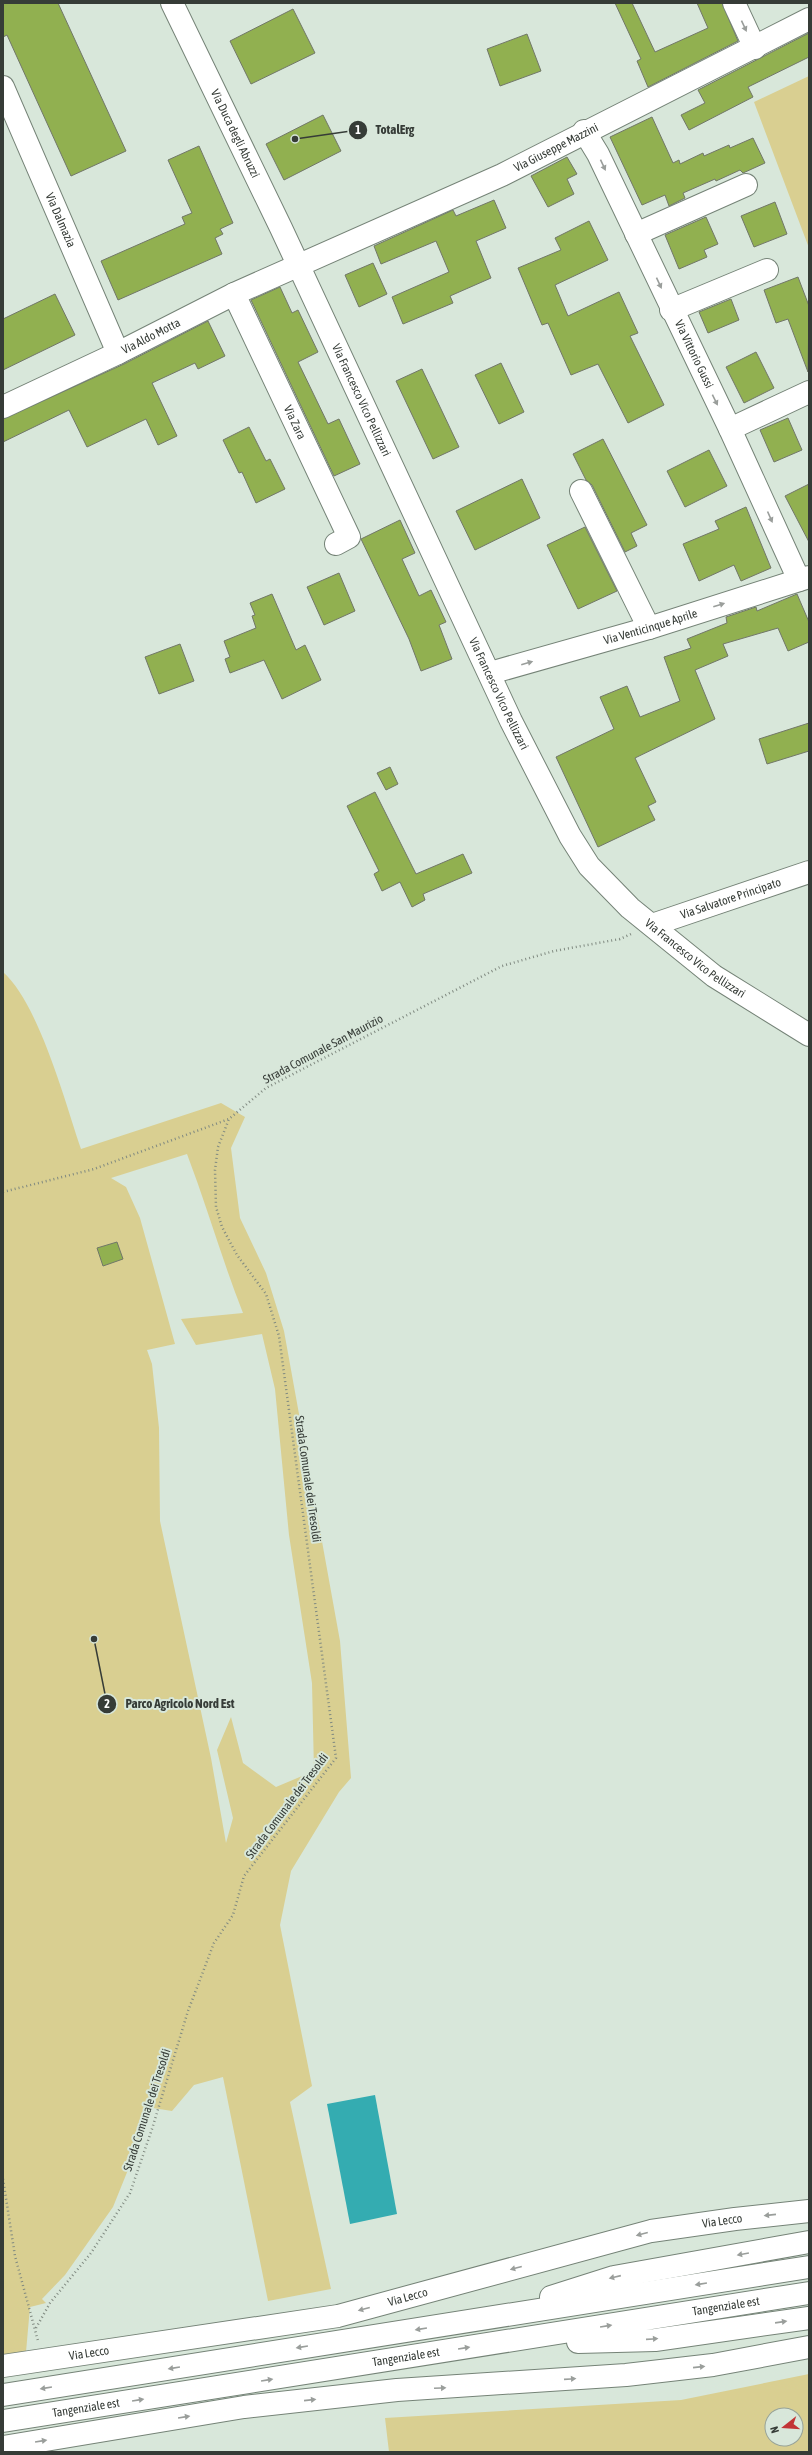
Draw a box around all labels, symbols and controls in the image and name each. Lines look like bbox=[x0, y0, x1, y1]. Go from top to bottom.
one-way arrow bbox=[741, 20, 747, 31]
street label: Via Duca degli Abruzzi bbox=[208, 87, 263, 180]
callout: TotalErg bbox=[348, 117, 423, 142]
street label: Via Giuseppe Mazzini bbox=[512, 120, 601, 175]
text: TotalErg bbox=[376, 122, 415, 137]
text: 1 bbox=[355, 123, 361, 137]
one-way arrow bbox=[600, 159, 606, 171]
street label: Via Dalmazia bbox=[43, 191, 79, 250]
one-way arrow bbox=[656, 277, 662, 289]
street label: Via Aldo Motta bbox=[119, 315, 183, 357]
street label: Via Vittorio Gussi bbox=[672, 318, 716, 391]
street label: Via Francesco Vico Pellizzari bbox=[329, 342, 394, 459]
one-way arrow bbox=[712, 394, 718, 405]
street label: Via Zara bbox=[281, 403, 309, 442]
one-way arrow bbox=[767, 512, 773, 523]
one-way arrow bbox=[713, 602, 725, 608]
street label: Via Venticinque Aprile bbox=[602, 606, 699, 647]
street label: Via Francesco Vico Pellizzari bbox=[466, 635, 531, 752]
one-way arrow bbox=[522, 660, 534, 666]
street label: Via Salvatore Principato bbox=[679, 875, 783, 922]
street label: Via Francesco Vico Pellizzari bbox=[642, 916, 748, 1001]
street label: Strada Comunale San Maurizio bbox=[261, 1011, 386, 1087]
street label: Strada Comunale dei Tresoldi bbox=[292, 1415, 324, 1543]
callout: Parco Agricolo Nord Est bbox=[97, 1691, 242, 1716]
text: Parco Agricolo Nord Est bbox=[125, 1696, 235, 1711]
text: 2 bbox=[104, 1697, 110, 1711]
street label: Strada Comunale dei Tresoldi bbox=[243, 1751, 331, 1861]
street label: Strada Comunale dei Tresoldi bbox=[121, 2047, 173, 2173]
street label: Via Lecco bbox=[701, 2211, 743, 2231]
one-way arrow bbox=[764, 2212, 776, 2219]
one-way arrow bbox=[635, 2231, 647, 2237]
one-way arrow bbox=[737, 2251, 749, 2257]
one-way arrow bbox=[510, 2265, 522, 2271]
one-way arrow bbox=[609, 2275, 621, 2281]
one-way arrow bbox=[695, 2281, 707, 2287]
street label: Via Lecco bbox=[386, 2285, 429, 2309]
street label: Tangenziale est bbox=[691, 2294, 761, 2318]
one-way arrow bbox=[357, 2306, 369, 2312]
one-way arrow bbox=[775, 2319, 787, 2325]
one-way arrow bbox=[600, 2322, 613, 2328]
one-way arrow bbox=[415, 2326, 427, 2332]
one-way arrow bbox=[646, 2336, 658, 2343]
street label: Via Lecco bbox=[68, 2343, 110, 2363]
one-way arrow bbox=[296, 2345, 308, 2351]
street label: Tangenziale est bbox=[371, 2345, 441, 2369]
one-way arrow bbox=[458, 2345, 470, 2351]
one-way arrow bbox=[693, 2363, 705, 2370]
one-way arrow bbox=[168, 2365, 180, 2371]
one-way arrow bbox=[564, 2375, 576, 2382]
one-way arrow bbox=[261, 2376, 273, 2382]
one-way arrow bbox=[39, 2385, 52, 2391]
one-way arrow bbox=[434, 2385, 447, 2391]
street label: Tangenziale est bbox=[51, 2395, 121, 2420]
one-way arrow bbox=[132, 2397, 144, 2403]
one-way arrow bbox=[304, 2397, 316, 2403]
north arrow bbox=[764, 2407, 804, 2447]
one-way arrow bbox=[177, 2414, 190, 2420]
text: N bbox=[768, 2425, 781, 2435]
one-way arrow bbox=[35, 2438, 48, 2444]

